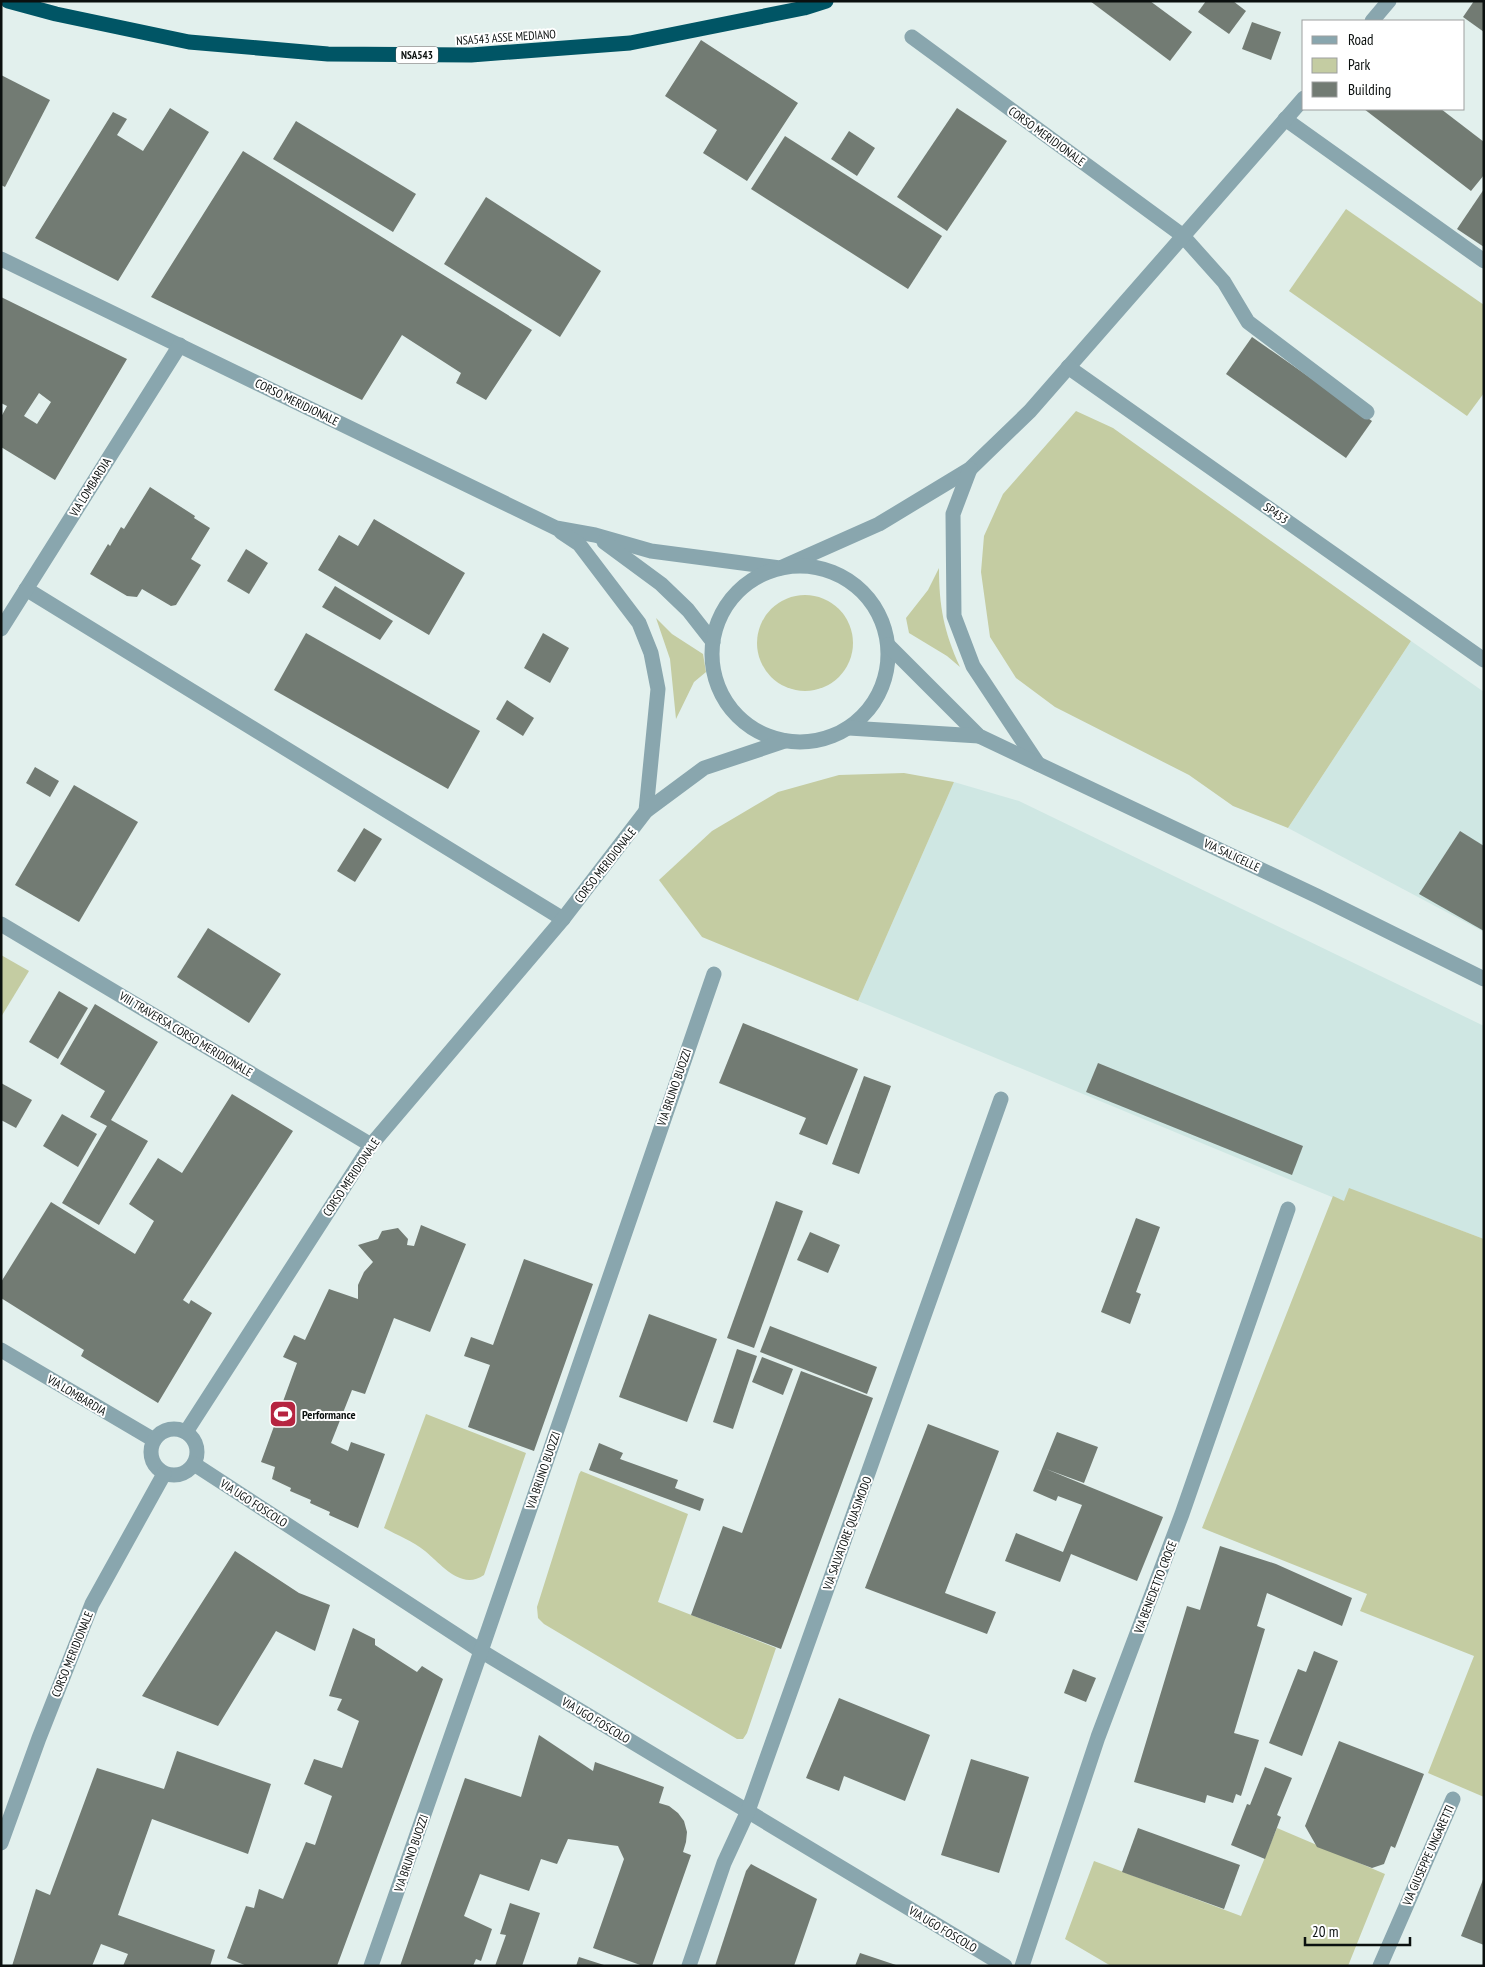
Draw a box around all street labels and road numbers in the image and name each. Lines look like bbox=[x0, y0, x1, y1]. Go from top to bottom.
street label: NSA543 ASSE MEDIANO bbox=[456, 26, 557, 48]
road number: NSA543 bbox=[396, 46, 438, 64]
street label: CORSO MERIDIONALE bbox=[1006, 103, 1088, 169]
street label: CORSO MERIDIONALE bbox=[253, 375, 341, 429]
street label: VIA LOMBARDIA bbox=[65, 455, 114, 520]
street label: SP453 bbox=[1261, 499, 1291, 527]
street label: CORSO MERIDIONALE bbox=[571, 824, 639, 906]
street label: VIA SALICELLE bbox=[1200, 835, 1263, 875]
street label: VIII TRAVERSA CORSO MERIDIONALE bbox=[116, 988, 255, 1080]
street label: VIA BRUNO BUOZZI bbox=[653, 1046, 694, 1129]
street label: CORSO MERIDIONALE bbox=[319, 1135, 383, 1219]
street label: VIA LOMBARDIA bbox=[44, 1371, 110, 1419]
street label: VIA BRUNO BUOZZI bbox=[522, 1429, 563, 1512]
street label: VIA SALVATORE QUASIMODO bbox=[819, 1474, 875, 1593]
street label: VIA UGO FOSCOLO bbox=[217, 1475, 291, 1530]
street label: VIA BENEDETTO CROCE bbox=[1130, 1539, 1180, 1636]
street label: CORSO MERIDIONALE bbox=[48, 1609, 96, 1699]
street label: VIA UGO FOSCOLO bbox=[558, 1693, 633, 1746]
street label: VIA GIUSEPPE UNGARETTI bbox=[1399, 1802, 1457, 1909]
street label: VIA BRUNO BUOZZI bbox=[390, 1812, 431, 1895]
street label: VIA UGO FOSCOLO bbox=[905, 1902, 980, 1955]

